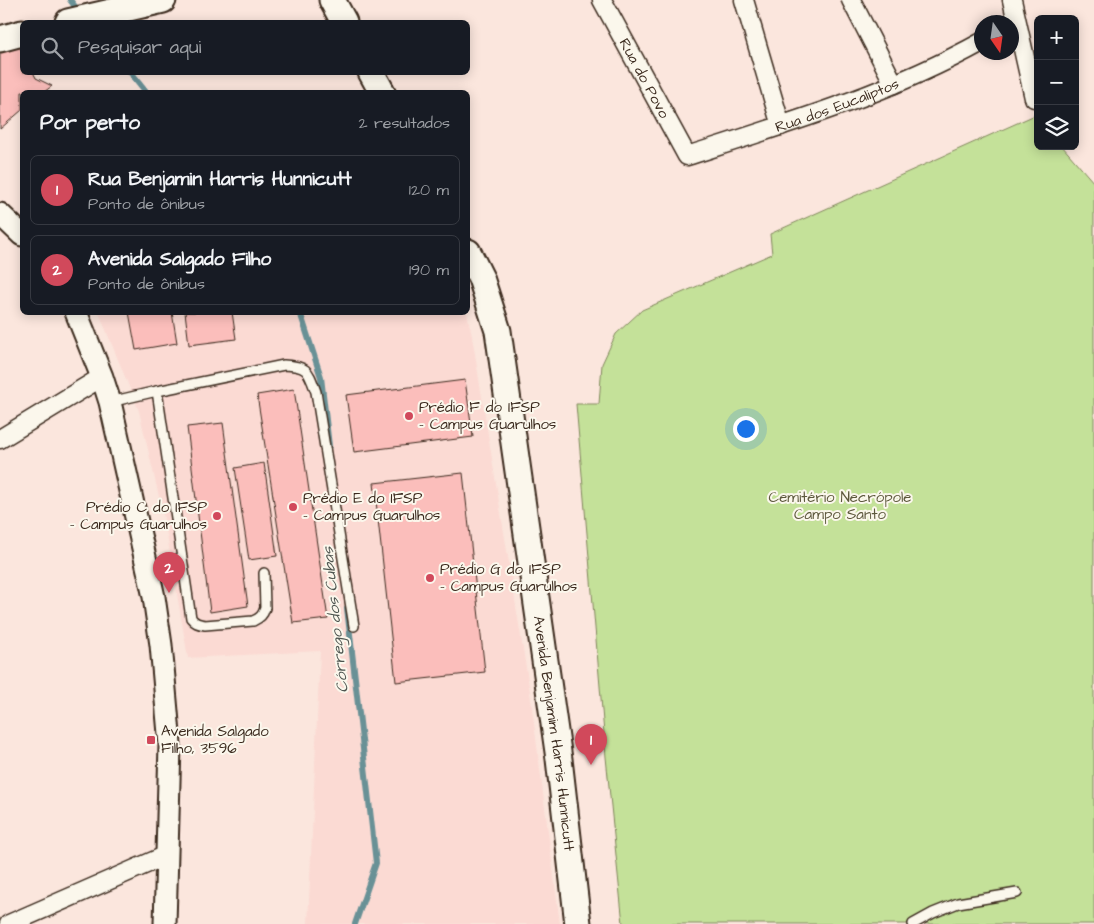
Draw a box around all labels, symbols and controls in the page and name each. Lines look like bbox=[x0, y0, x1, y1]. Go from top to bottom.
north arrow bbox=[974, 15, 1019, 60]
map controls bbox=[1034, 15, 1079, 150]
button: + bbox=[1034, 15, 1079, 60]
search box bbox=[20, 20, 470, 75]
icon: search bbox=[38, 34, 66, 62]
text: Pesquisar aqui bbox=[78, 34, 201, 61]
street label: Rua do Povo bbox=[614, 34, 675, 122]
button: − bbox=[1034, 60, 1079, 105]
street label: Rua dos Eucaliptos bbox=[772, 73, 903, 137]
button: layers bbox=[1034, 105, 1079, 150]
text: Por perto bbox=[40, 108, 140, 137]
text: 2 resultados bbox=[358, 112, 450, 134]
text: Rua Benjamin Harris Hunnicutt bbox=[88, 166, 352, 193]
text: 1 bbox=[56, 179, 58, 201]
text: 120 m bbox=[409, 179, 449, 201]
text: Ponto de ônibus bbox=[88, 193, 205, 215]
text: Avenida Salgado Filho bbox=[88, 246, 271, 273]
text: 2 bbox=[52, 259, 62, 281]
text: 190 m bbox=[409, 259, 449, 281]
text: Ponto de ônibus bbox=[88, 273, 205, 295]
place label: Prédio F do IFSP - Campus Guarulhos bbox=[419, 397, 557, 435]
marker: Prédio F do IFSP - Campus Guarulhos bbox=[403, 410, 415, 422]
your location bbox=[733, 416, 759, 442]
park label: Cemitério Necrópole Campo Santo bbox=[769, 487, 911, 525]
place label: Prédio E do IFSP - Campus Guarulhos bbox=[303, 488, 441, 526]
place label: Prédio C do IFSP - Campus Guarulhos bbox=[70, 497, 207, 535]
marker: Prédio E do IFSP - Campus Guarulhos bbox=[287, 501, 299, 513]
marker: Prédio C do IFSP - Campus Guarulhos bbox=[211, 510, 223, 522]
water label: Córrego dos Cubas bbox=[316, 545, 355, 694]
pin: 2 bbox=[153, 552, 185, 593]
place label: Prédio G do IFSP - Campus Guarulhos bbox=[440, 559, 578, 597]
marker: Prédio G do IFSP - Campus Guarulhos bbox=[424, 572, 436, 584]
street label: Avenida Benjamim Harris Hunnicutt bbox=[528, 614, 580, 852]
place label: Avenida Salgado Filho, 3596 bbox=[161, 721, 269, 759]
pin: 1 bbox=[575, 724, 607, 765]
marker: Avenida Salgado Filho, 3596 bbox=[145, 734, 157, 746]

